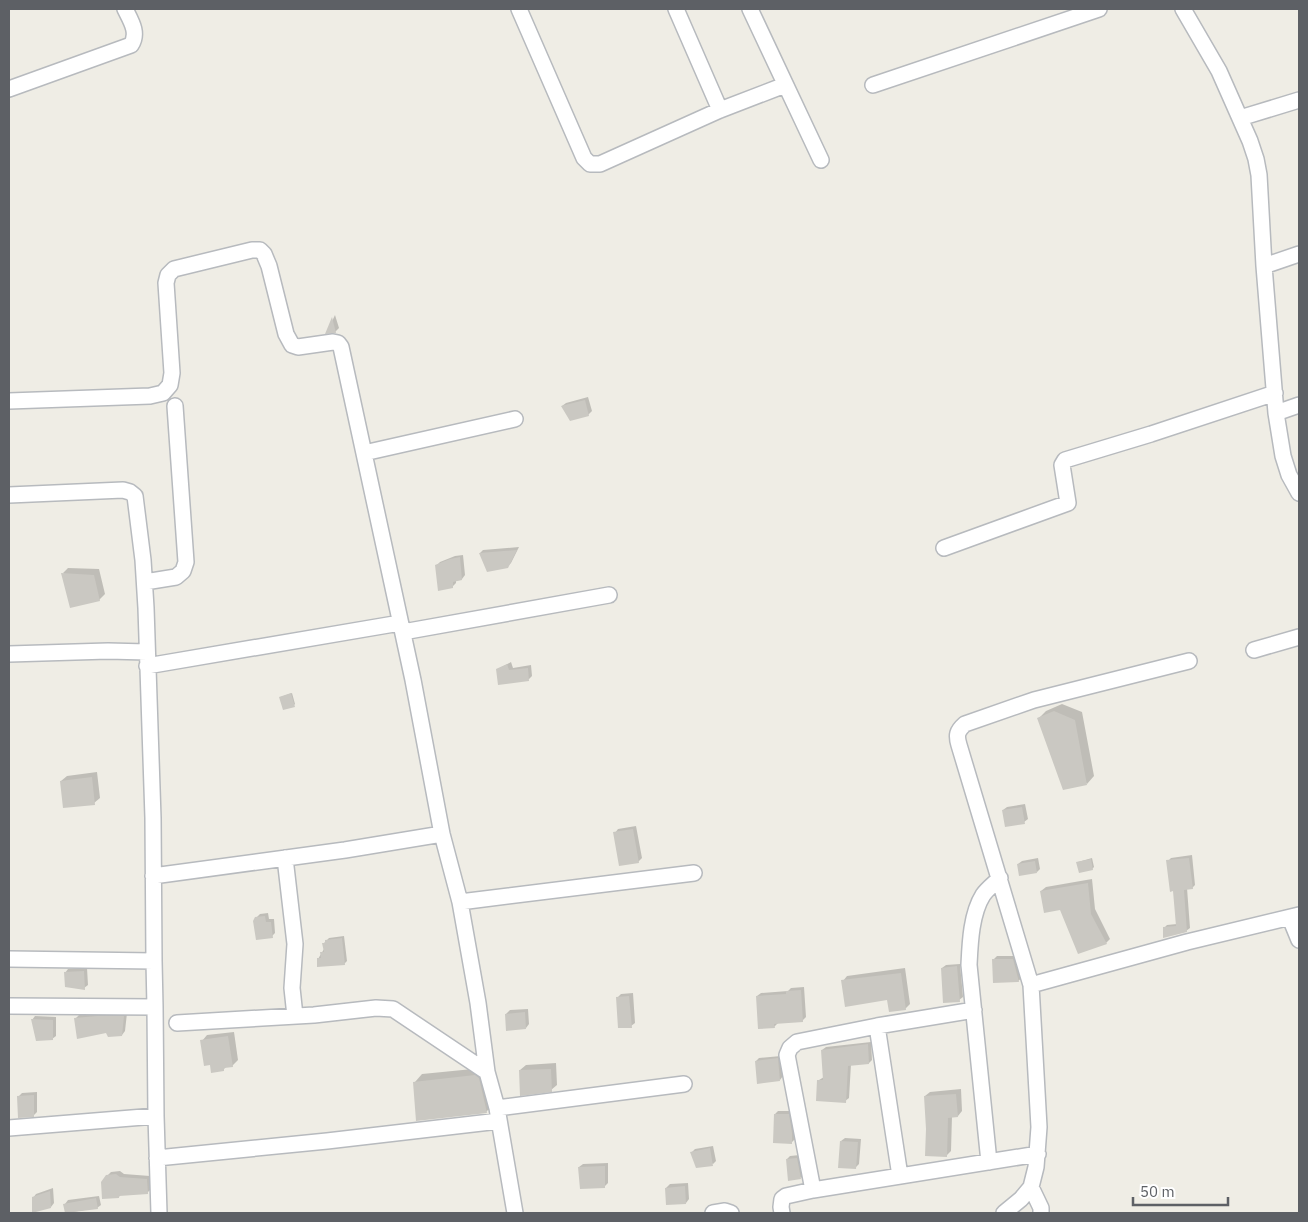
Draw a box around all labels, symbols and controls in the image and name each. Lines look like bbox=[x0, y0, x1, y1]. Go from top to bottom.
scale bar bbox=[1133, 1174, 1228, 1206]
text: 50 m bbox=[1140, 1182, 1175, 1201]

